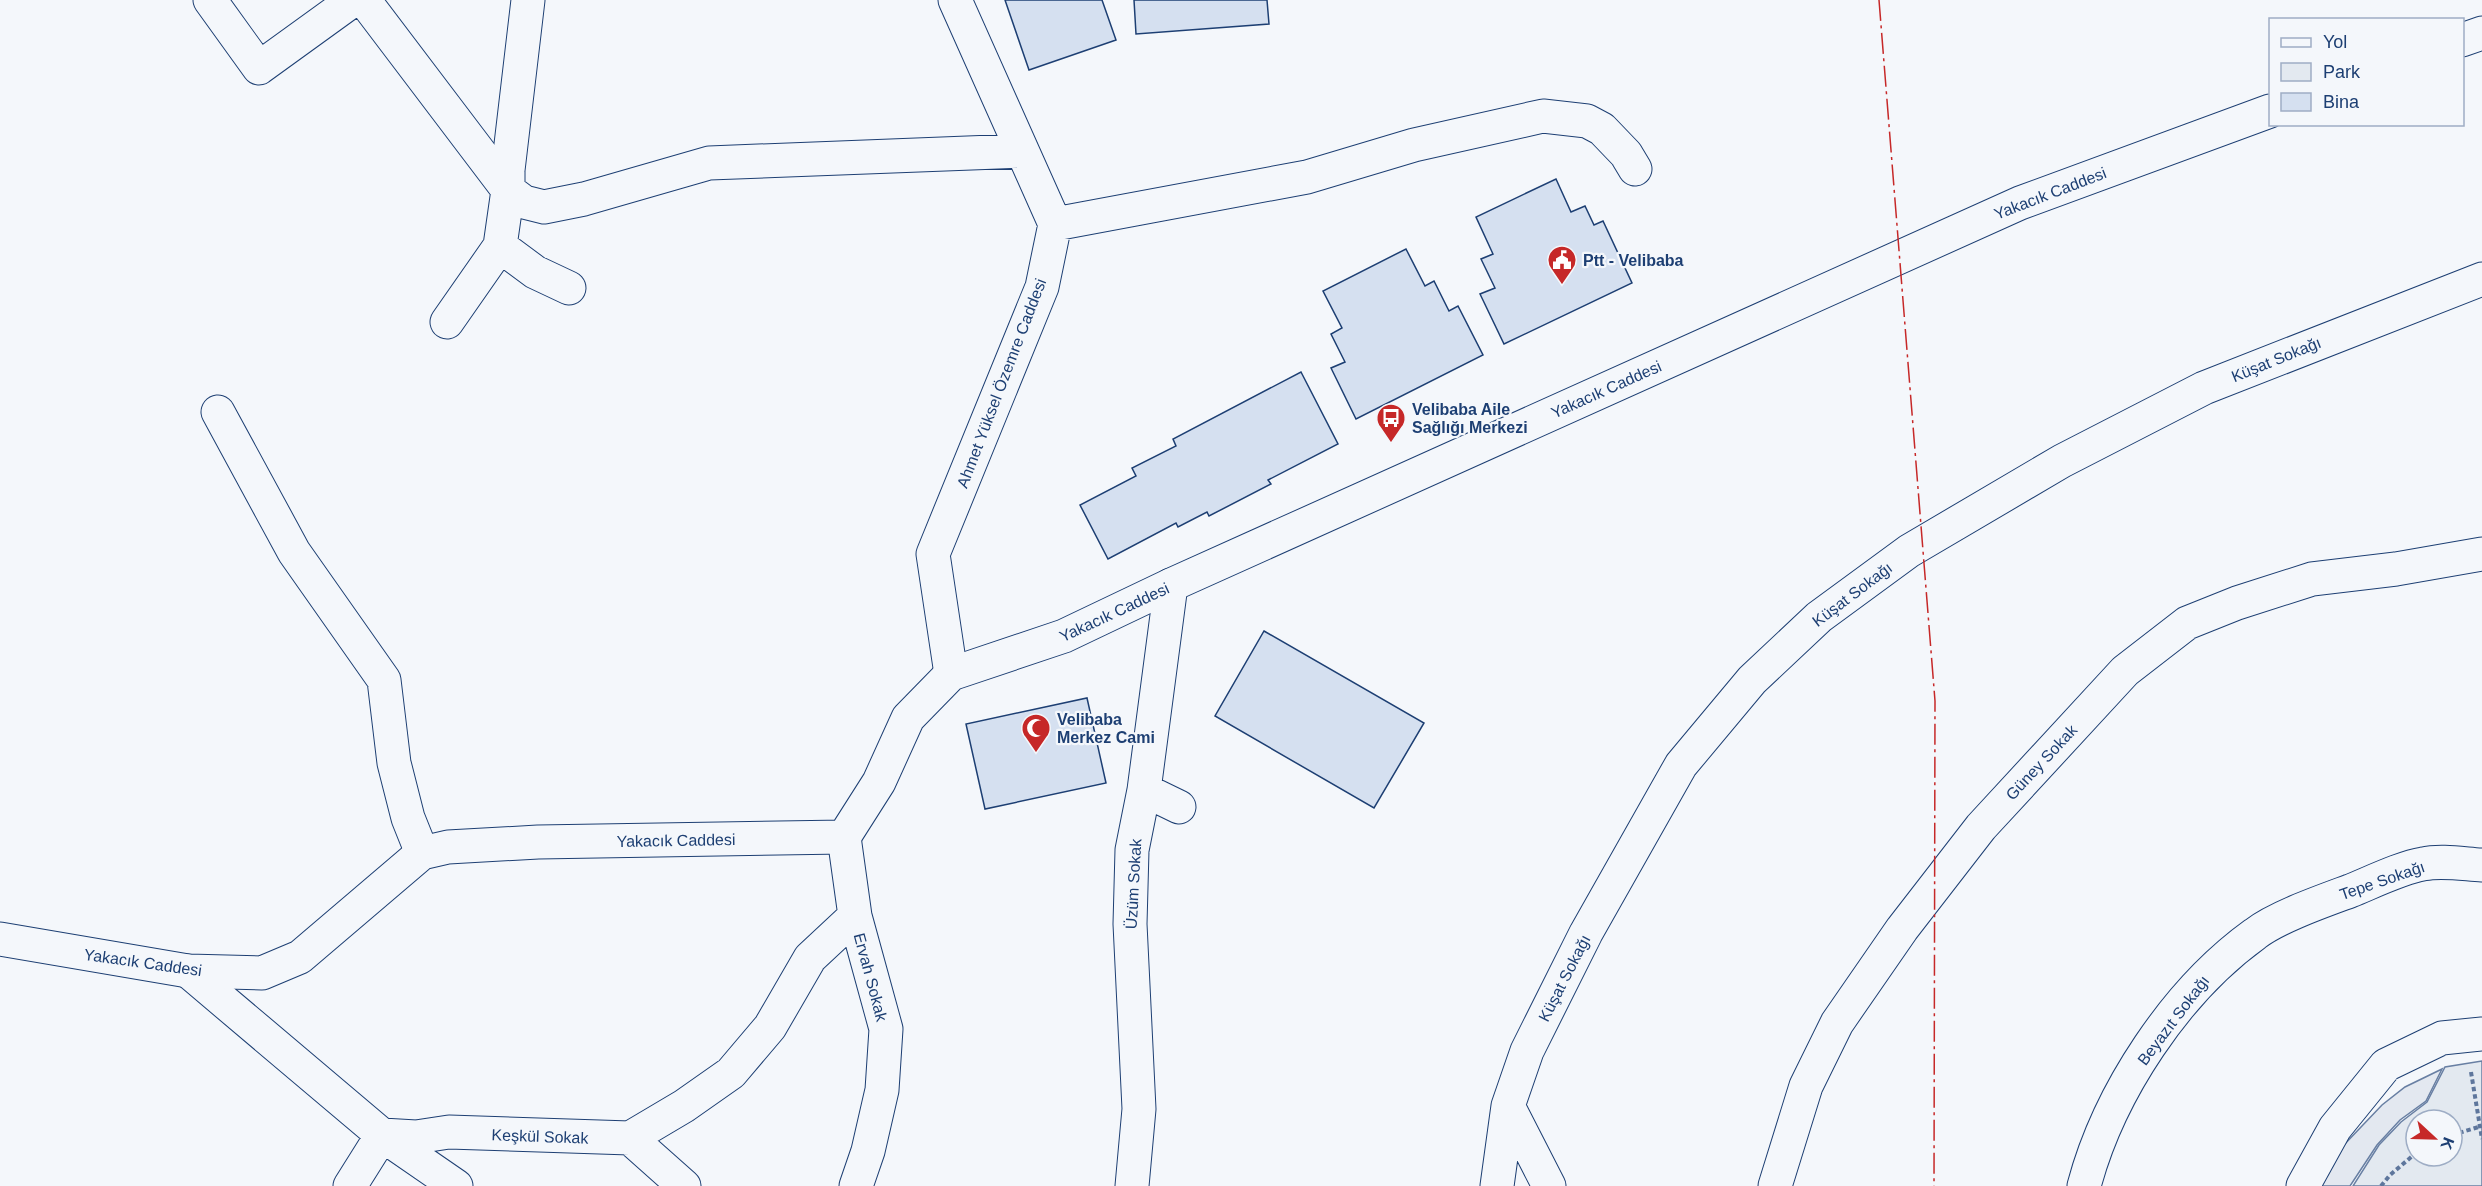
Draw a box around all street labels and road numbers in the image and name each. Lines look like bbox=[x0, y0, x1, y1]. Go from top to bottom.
street label: Yakacık Caddesi bbox=[1992, 164, 2109, 223]
street label: Ahmet Yüksel Özemre Caddesi bbox=[954, 276, 1049, 490]
street label: Küşat Sokağı bbox=[2229, 334, 2323, 385]
street label: Yakacık Caddesi bbox=[1548, 358, 1664, 421]
street label: Küşat Sokağı bbox=[1809, 559, 1895, 630]
street label: Yakacık Caddesi bbox=[1057, 580, 1172, 645]
street label: Güney Sokak bbox=[2002, 721, 2081, 803]
street label: Yakacık Caddesi bbox=[616, 831, 736, 850]
street label: Üzüm Sokak bbox=[1123, 837, 1144, 930]
street label: Tepe Sokağı bbox=[2337, 858, 2427, 903]
street label: Ervah Sokak bbox=[851, 931, 891, 1024]
street label: Küşat Sokağı bbox=[1535, 932, 1594, 1024]
street label: Yakacık Caddesi bbox=[83, 946, 203, 979]
street label: Beyazıt Sokağı bbox=[2134, 972, 2213, 1068]
street label: Keşkül Sokak bbox=[491, 1126, 590, 1147]

